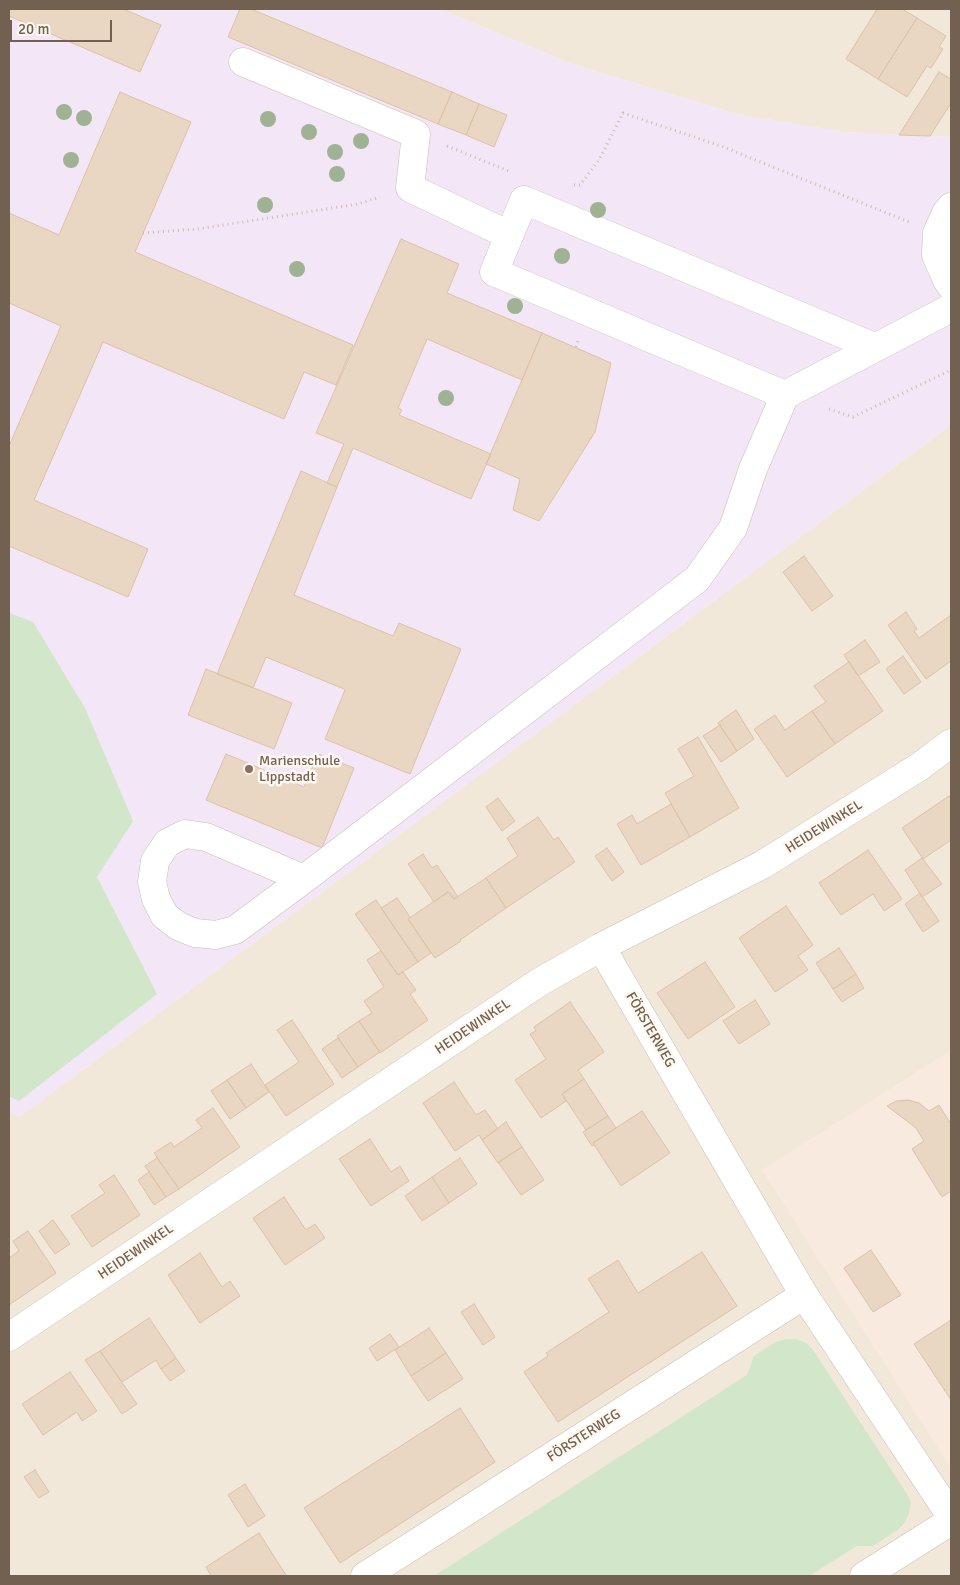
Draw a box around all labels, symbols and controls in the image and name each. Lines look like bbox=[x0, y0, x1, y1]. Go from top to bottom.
scale bar bbox=[12, 10, 115, 42]
text: 20 m bbox=[18, 20, 49, 38]
place label: Marienschule Lippstadt bbox=[259, 753, 340, 786]
marker: Marienschule Lippstadt bbox=[243, 763, 255, 775]
street label: HEIDEWINKEL bbox=[782, 797, 866, 857]
street label: FÖRSTERWEG bbox=[622, 989, 678, 1071]
street label: HEIDEWINKEL bbox=[432, 996, 514, 1058]
street label: HEIDEWINKEL bbox=[95, 1221, 177, 1283]
street label: FÖRSTERWEG bbox=[544, 1406, 624, 1466]

